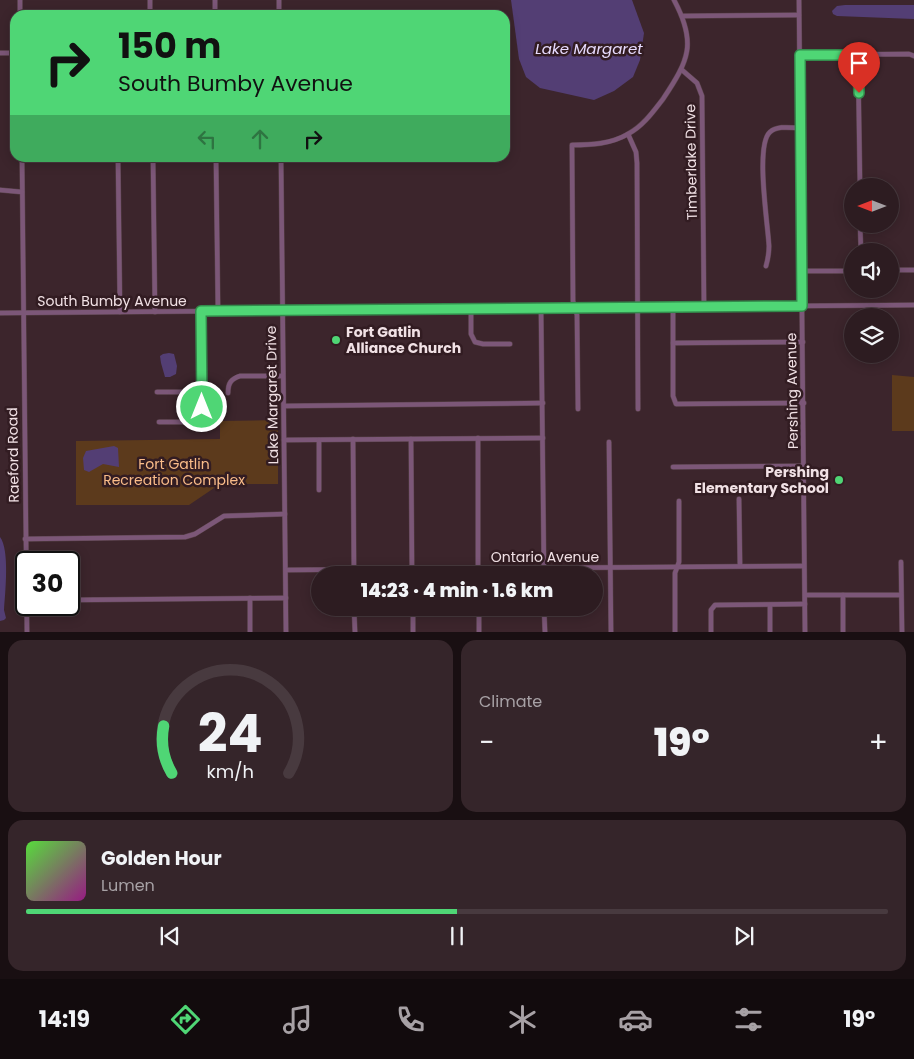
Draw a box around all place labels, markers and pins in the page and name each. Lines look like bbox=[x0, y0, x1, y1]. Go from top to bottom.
pin bbox=[838, 42, 880, 93]
place label: Fort Gatlin Alliance Church bbox=[346, 322, 461, 358]
marker: Fort Gatlin Alliance Church bbox=[330, 334, 342, 346]
place label: Pershing Elementary School bbox=[694, 462, 829, 498]
marker: Pershing Elementary School bbox=[833, 474, 845, 486]

